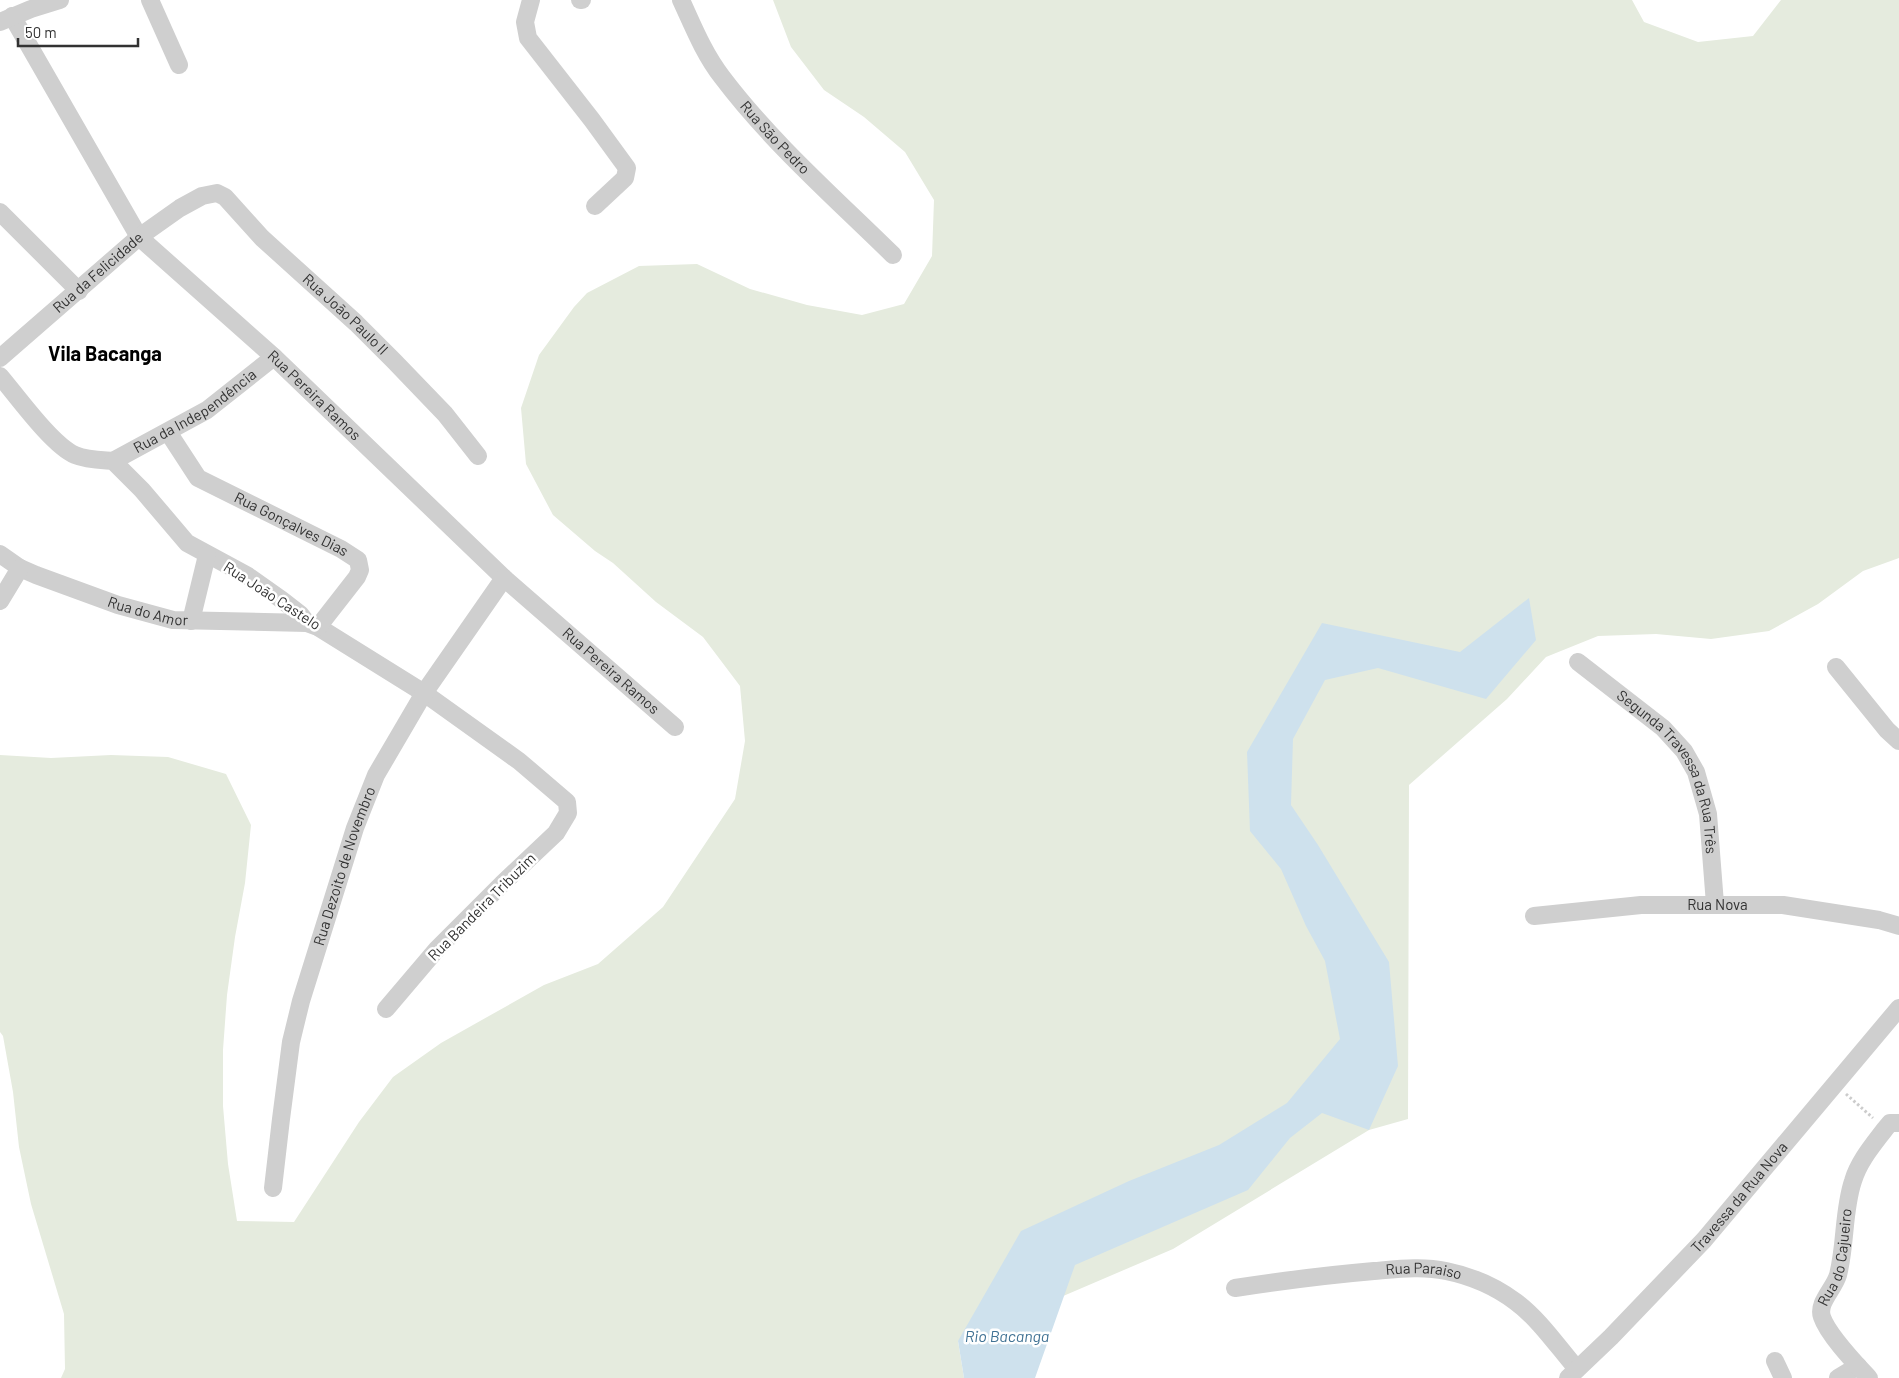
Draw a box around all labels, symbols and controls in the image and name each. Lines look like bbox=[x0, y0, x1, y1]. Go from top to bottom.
scale bar bbox=[18, 15, 138, 47]
text: 50 m bbox=[25, 23, 57, 41]
street label: Rua São Pedro bbox=[737, 97, 814, 178]
street label: Rua da Felicidade bbox=[49, 228, 146, 316]
street label: Rua João Paulo II bbox=[299, 269, 392, 358]
district label: Vila Bacanga bbox=[48, 341, 162, 365]
street label: Rua Pereira Ramos bbox=[264, 346, 365, 444]
street label: Rua da Independência bbox=[130, 365, 259, 456]
street label: Rua Gonçalves Dias bbox=[232, 487, 352, 560]
street label: Rua João Castelo bbox=[221, 557, 324, 633]
street label: Rua do Amor bbox=[105, 592, 189, 628]
street label: Rua Pereira Ramos bbox=[559, 623, 663, 717]
street label: Segunda Travessa da Rua Três bbox=[1614, 686, 1721, 854]
street label: Rua Dezoito de Novembro bbox=[309, 784, 379, 948]
street label: Rua Bandeira Tribuzim bbox=[424, 849, 539, 964]
street label: Rua Nova bbox=[1687, 895, 1748, 913]
street label: Travessa da Rua Nova bbox=[1687, 1138, 1791, 1256]
street label: Rua do Cajueiro bbox=[1813, 1207, 1855, 1309]
street label: Rua Paraiso bbox=[1385, 1258, 1464, 1283]
water label: Rio Bacanga bbox=[965, 1326, 1049, 1345]

